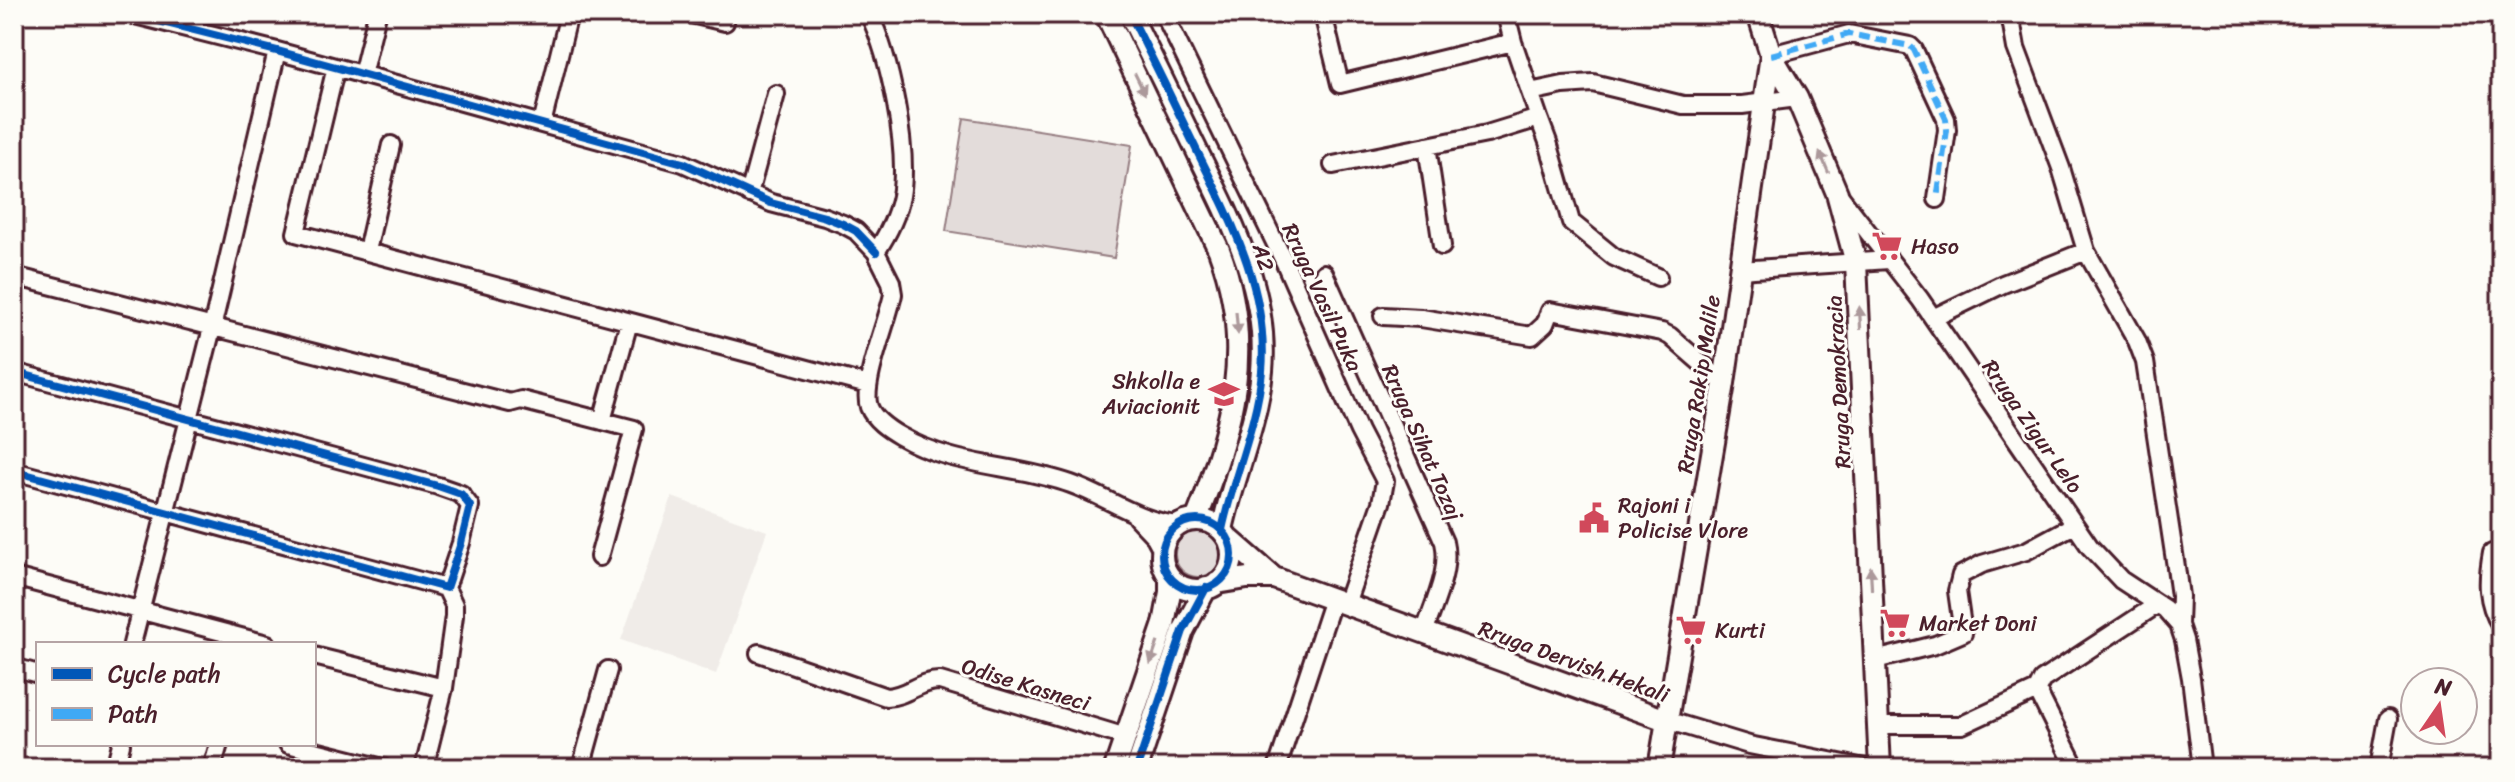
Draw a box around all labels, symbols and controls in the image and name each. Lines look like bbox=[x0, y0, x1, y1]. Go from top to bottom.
one-way arrow bbox=[1133, 73, 1146, 96]
one-way arrow bbox=[1817, 150, 1830, 174]
street label: Rruga Vasil Puka bbox=[1271, 216, 1374, 378]
place label: Haso bbox=[1911, 227, 1959, 266]
supermarket icon: Haso bbox=[1870, 229, 1904, 263]
street label: A2 bbox=[1241, 238, 1286, 276]
street label: Rruga Rakip Malile bbox=[1665, 292, 1732, 476]
street label: Rruga Demokracia bbox=[1814, 294, 1863, 470]
one-way arrow bbox=[1853, 305, 1866, 330]
one-way arrow bbox=[1231, 311, 1244, 336]
street label: Rruga Zigur Lelo bbox=[1972, 351, 2094, 502]
street label: Rruga Sihat Tozaj bbox=[1371, 358, 1475, 528]
place label: Shkolla e Aviacionit bbox=[1101, 362, 1200, 426]
school or university icon: Shkolla e Aviacionit bbox=[1207, 377, 1241, 411]
place label: Rajoni i Policise Vlore bbox=[1618, 486, 1749, 550]
public building icon: Rajoni i Policise Vlore bbox=[1577, 501, 1611, 535]
one-way arrow bbox=[1865, 565, 1878, 590]
place label: Market Doni bbox=[1919, 604, 2037, 643]
supermarket icon: Market Doni bbox=[1878, 606, 1912, 640]
street label: Rruga Dervish Hekali bbox=[1473, 609, 1676, 714]
place label: Kurti bbox=[1715, 611, 1766, 650]
supermarket icon: Kurti bbox=[1674, 613, 1708, 647]
one-way arrow bbox=[1148, 641, 1160, 665]
legend bbox=[36, 642, 316, 746]
street label: Odise Kasneci bbox=[957, 646, 1096, 723]
text: Cycle path bbox=[108, 653, 221, 695]
north arrow bbox=[2399, 666, 2479, 746]
text: N bbox=[2431, 666, 2456, 708]
text: Path bbox=[108, 693, 158, 735]

